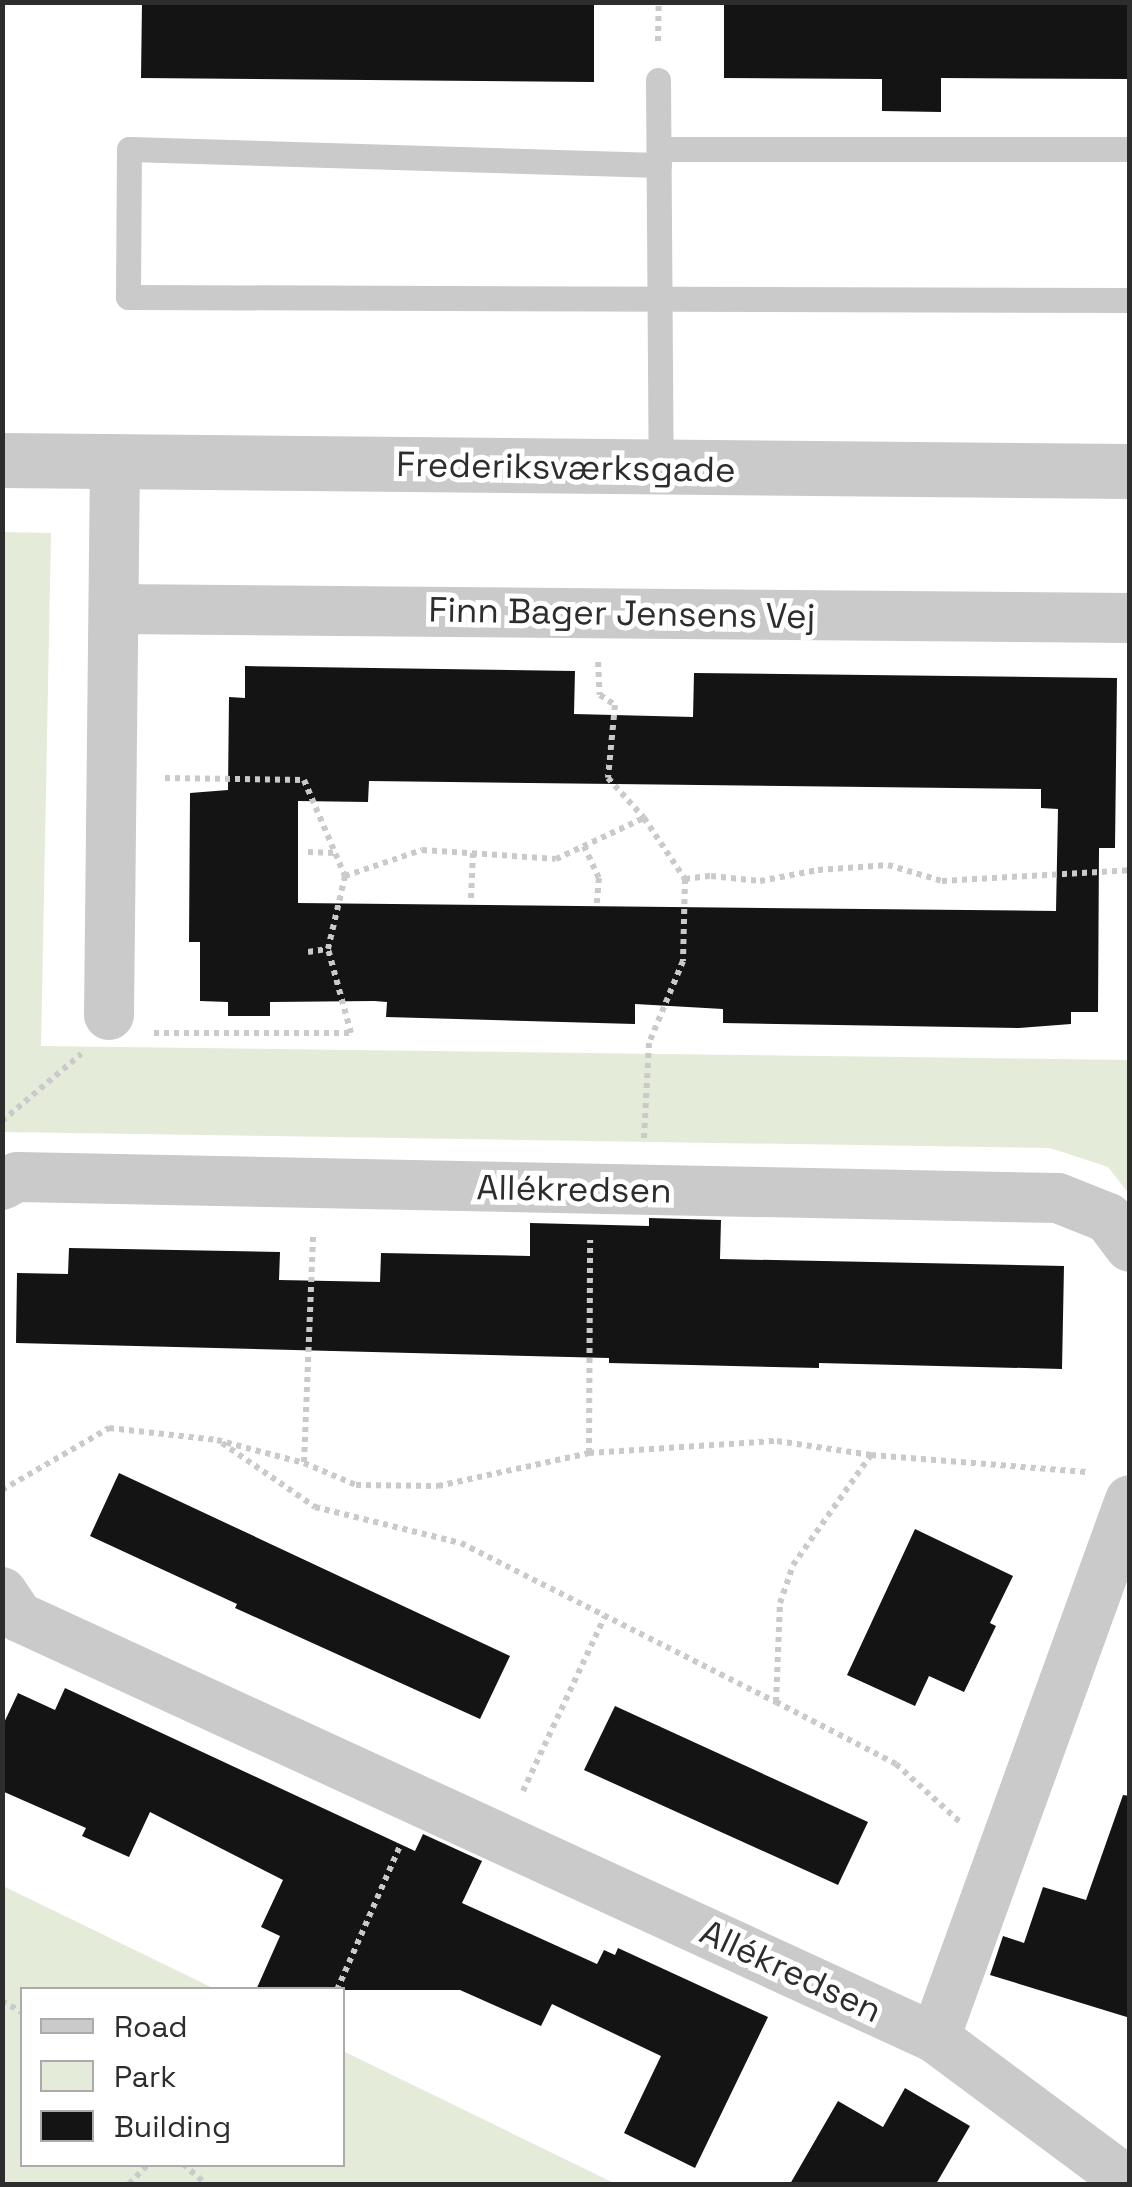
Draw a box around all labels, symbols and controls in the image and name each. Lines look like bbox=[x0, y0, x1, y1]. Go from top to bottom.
street label: Frederiksværksgade bbox=[396, 443, 736, 491]
street label: Finn Bager Jensens Vej bbox=[428, 589, 816, 637]
street label: Allékredsen bbox=[476, 1166, 672, 1212]
street label: Allékredsen bbox=[694, 1911, 888, 2031]
legend bbox=[20, 1987, 345, 2167]
text: Road bbox=[114, 2007, 188, 2046]
text: Park bbox=[114, 2057, 176, 2096]
text: Building bbox=[114, 2107, 231, 2146]

